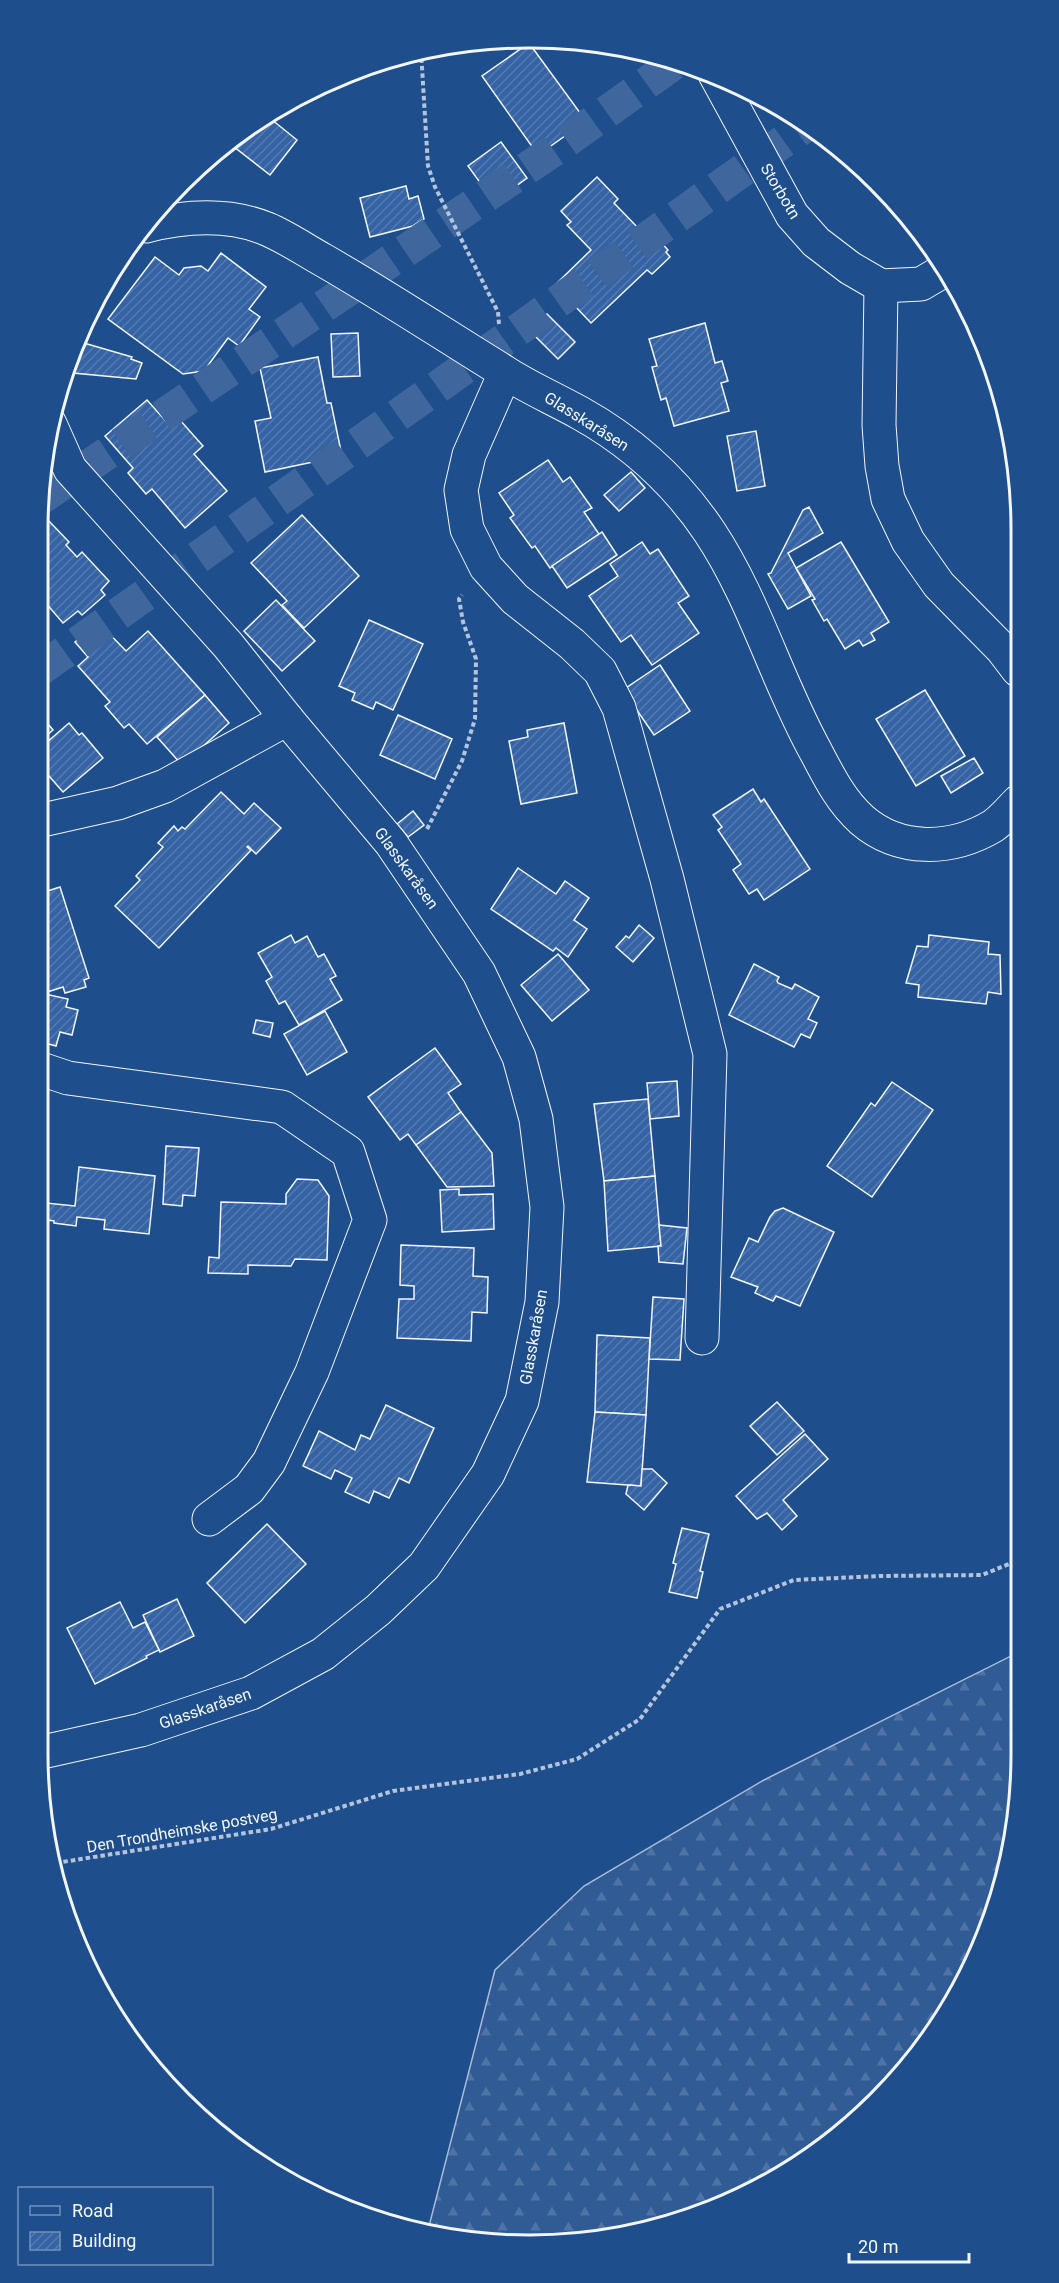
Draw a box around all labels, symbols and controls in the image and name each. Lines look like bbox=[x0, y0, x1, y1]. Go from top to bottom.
street label: Storbotn bbox=[757, 160, 805, 222]
street label: Glasskaråsen bbox=[541, 388, 633, 455]
street label: Glasskaråsen bbox=[371, 824, 443, 913]
street label: Glasskaråsen bbox=[516, 1288, 551, 1386]
street label: Glasskaråsen bbox=[157, 1684, 254, 1733]
street label: Den Trondheimske postveg bbox=[85, 1804, 279, 1857]
legend bbox=[18, 2187, 213, 2265]
text: Road bbox=[72, 2200, 113, 2221]
scale bar bbox=[849, 2226, 969, 2264]
text: Building bbox=[72, 2230, 136, 2251]
text: 20 m bbox=[858, 2236, 898, 2257]

